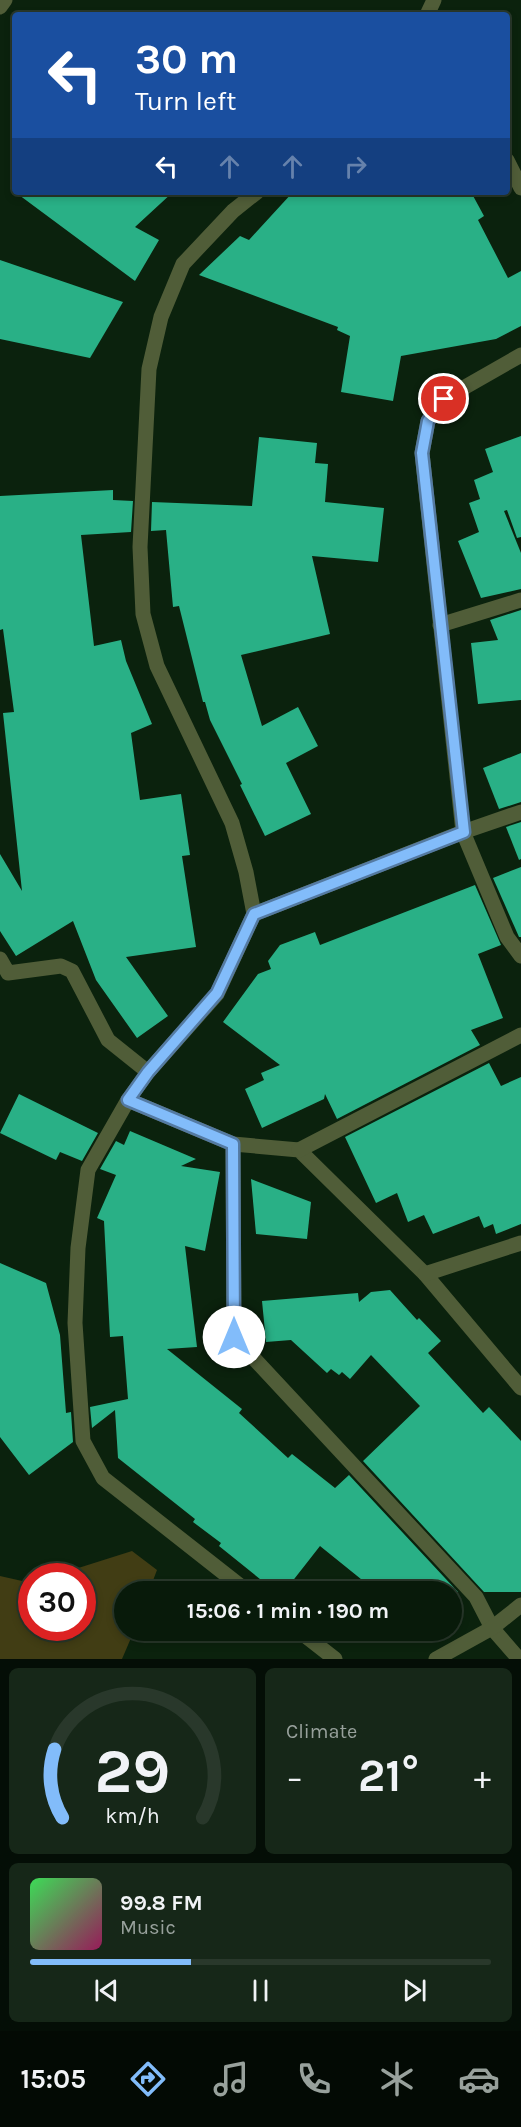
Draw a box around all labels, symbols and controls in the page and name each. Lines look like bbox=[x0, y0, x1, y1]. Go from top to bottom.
text: 30 m bbox=[135, 34, 238, 84]
icon: left bbox=[36, 36, 114, 114]
text: Turn left bbox=[135, 85, 236, 117]
icon: left bbox=[150, 150, 183, 183]
icon: ahead bbox=[213, 150, 246, 183]
icon: ahead bbox=[276, 150, 309, 183]
icon: right bbox=[339, 150, 372, 183]
pin bbox=[418, 373, 469, 424]
icon: arrive bbox=[427, 382, 460, 415]
position arrow bbox=[202, 1305, 266, 1369]
speed limit sign: 30 bbox=[18, 1563, 96, 1641]
text: 15:06 · 1 min · 190 m bbox=[187, 1598, 389, 1624]
text: Climate bbox=[286, 1720, 357, 1743]
text: 29 bbox=[95, 1735, 170, 1808]
text: 21° bbox=[358, 1750, 419, 1802]
text: − bbox=[286, 1758, 303, 1796]
text: + bbox=[474, 1758, 491, 1796]
text: km/h bbox=[105, 1803, 160, 1828]
text: 99.8 FM bbox=[120, 1890, 203, 1916]
text: Music bbox=[120, 1916, 176, 1939]
icon: previous bbox=[90, 1974, 123, 2007]
icon: pause bbox=[244, 1974, 277, 2007]
icon: next bbox=[398, 1974, 431, 2007]
icon: directions bbox=[127, 2058, 169, 2100]
icon: music bbox=[210, 2058, 252, 2100]
icon: phone bbox=[293, 2058, 335, 2100]
icon: climate bbox=[376, 2058, 418, 2100]
icon: car bbox=[458, 2058, 500, 2100]
text: 15:05 bbox=[20, 2063, 86, 2095]

